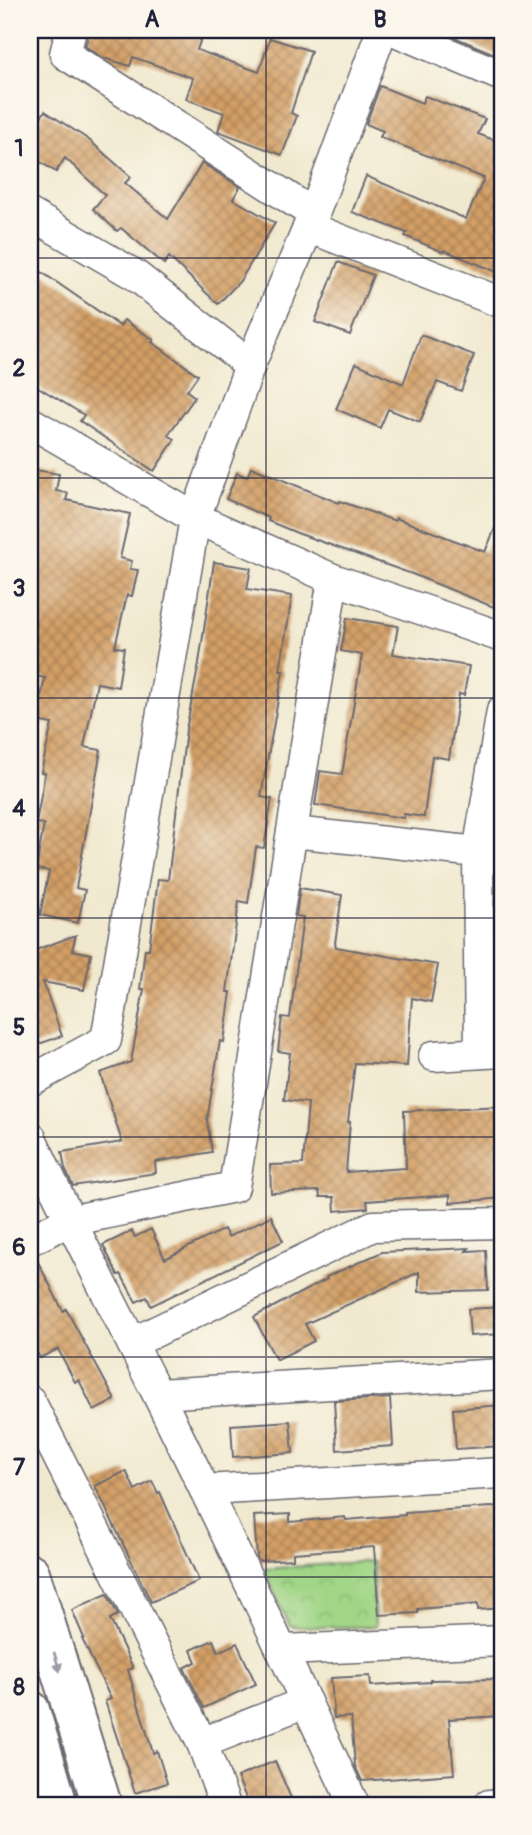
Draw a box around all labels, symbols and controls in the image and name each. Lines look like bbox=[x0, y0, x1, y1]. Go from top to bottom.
text: A bbox=[145, 5, 160, 34]
text: B bbox=[373, 5, 387, 34]
text: 1 bbox=[15, 134, 24, 163]
text: 2 bbox=[13, 354, 26, 383]
text: 3 bbox=[13, 574, 25, 603]
text: 4 bbox=[12, 794, 26, 823]
text: 5 bbox=[13, 1013, 25, 1042]
text: 6 bbox=[12, 1233, 26, 1262]
text: 7 bbox=[13, 1453, 26, 1482]
one-way arrow bbox=[53, 1651, 63, 1672]
text: 8 bbox=[13, 1673, 25, 1702]

